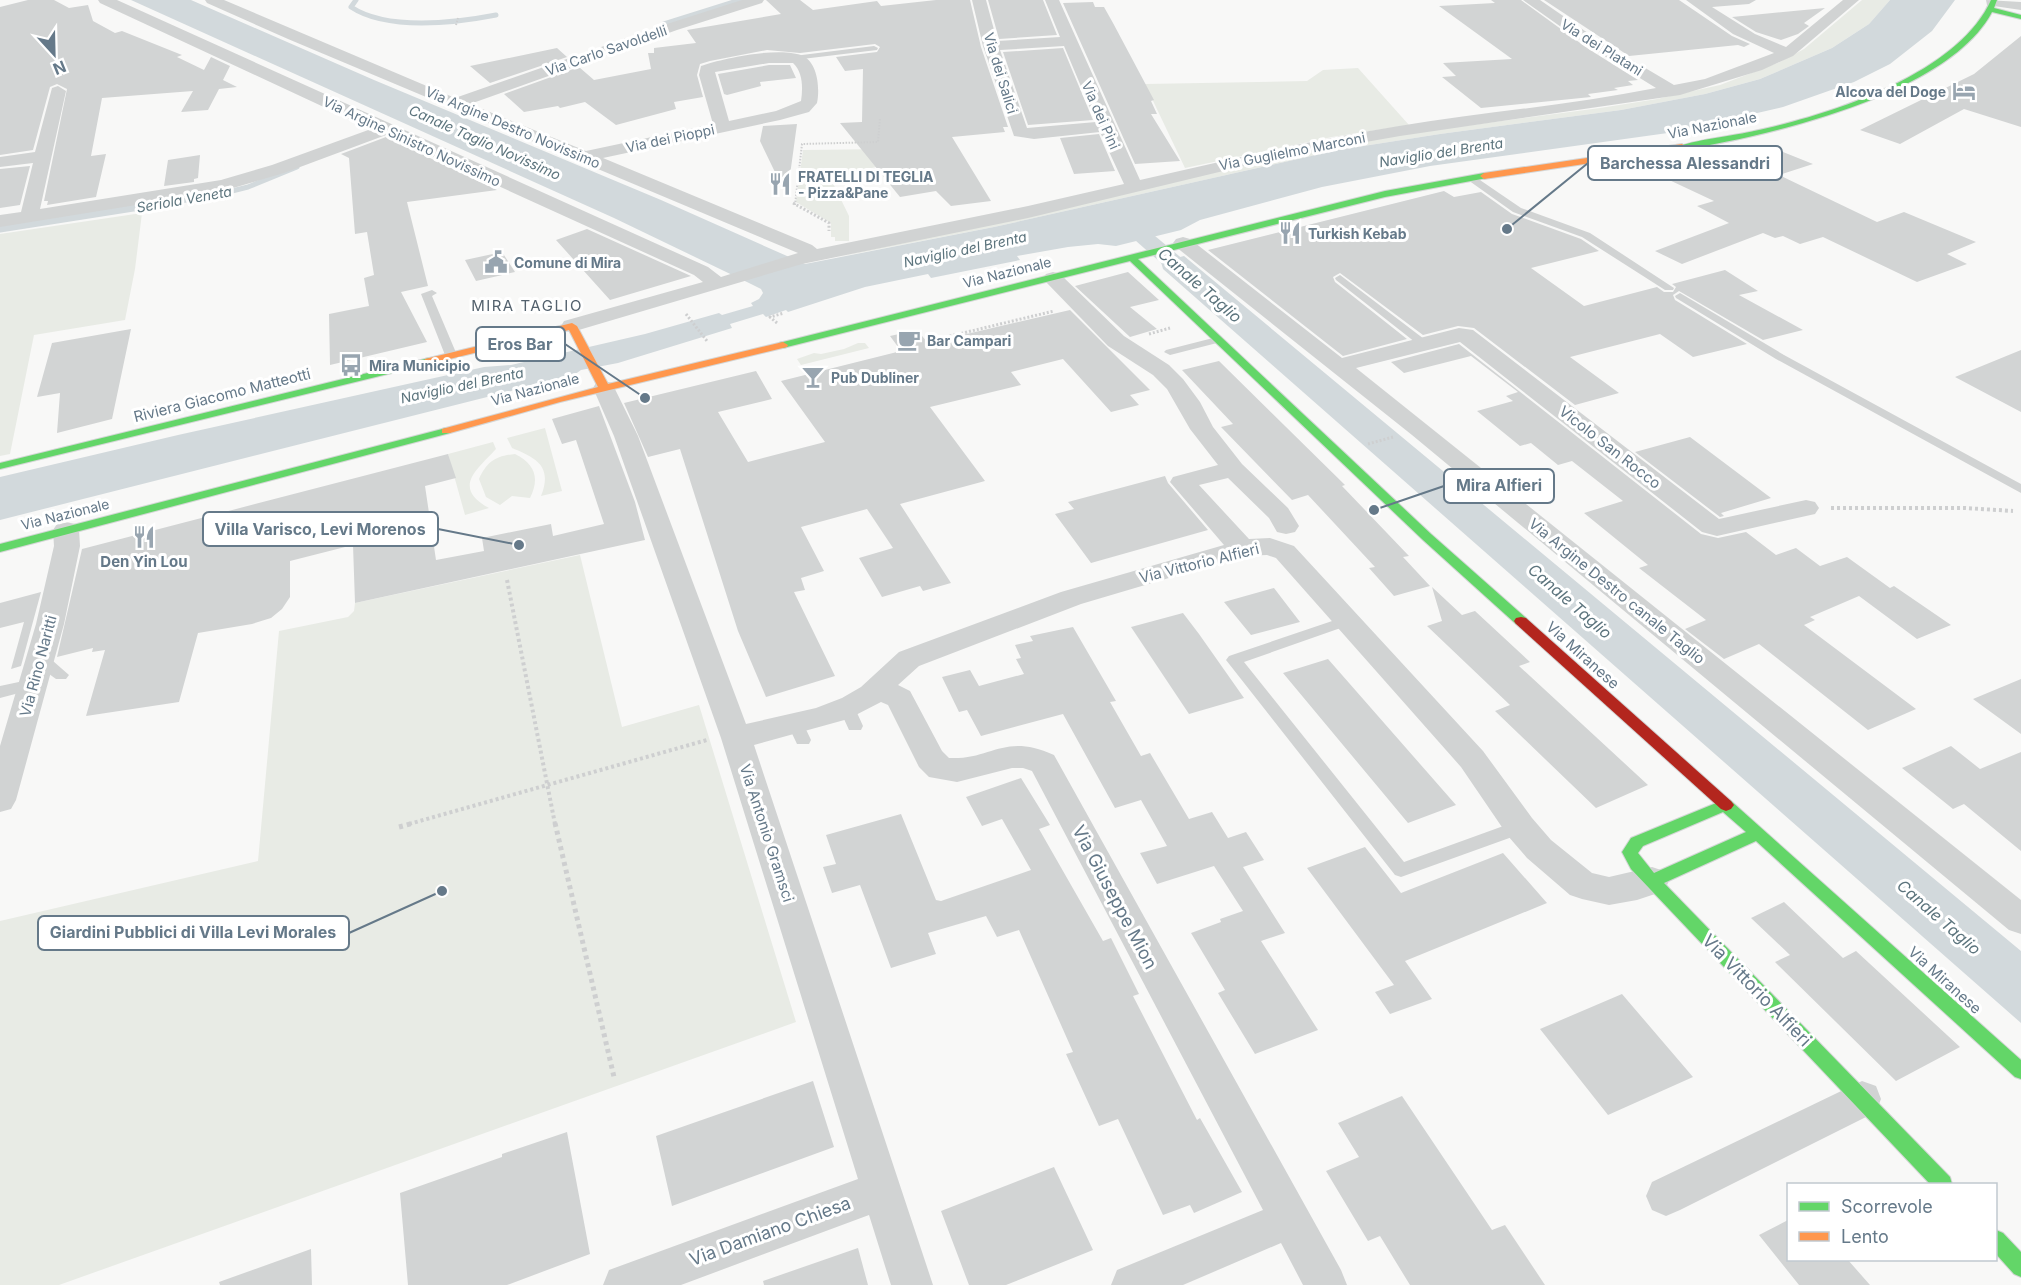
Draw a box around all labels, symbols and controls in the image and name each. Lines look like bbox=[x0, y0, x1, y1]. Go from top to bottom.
street label: Via dei Platani bbox=[1558, 15, 1646, 79]
street label: Via Carlo Savoldelli bbox=[543, 21, 669, 79]
north arrow bbox=[24, 24, 84, 84]
street label: Via dei Salici bbox=[981, 30, 1021, 116]
text: N bbox=[50, 56, 69, 79]
street label: Via dei Pini bbox=[1078, 78, 1124, 152]
hotel icon: Alcova del Doge bbox=[1951, 78, 1977, 104]
street label: Via Argine Destro Novissimo bbox=[423, 82, 603, 172]
place label: Alcova del Doge bbox=[1835, 83, 1946, 100]
street label: Via Argine Sinistro Novissimo bbox=[320, 92, 504, 190]
water label: Canale Taglio Novissimo bbox=[407, 101, 563, 183]
street label: Via Nazionale bbox=[1666, 108, 1758, 142]
street label: Via dei Pioppi bbox=[624, 120, 716, 156]
street label: Via Guglielmo Marconi bbox=[1217, 128, 1367, 174]
water label: Naviglio del Brenta bbox=[1378, 134, 1505, 170]
callout: Barchessa Alessandri bbox=[1588, 146, 1782, 180]
text: Barchessa Alessandri bbox=[1600, 153, 1770, 173]
place label: FRATELLI DI TEGLIA - Pizza&Pane bbox=[798, 168, 934, 201]
restaurant icon: FRATELLI DI TEGLIA - Pizza&Pane bbox=[767, 171, 793, 197]
water label: Seriola Veneta bbox=[135, 182, 233, 216]
restaurant icon: Turkish Kebab bbox=[1277, 220, 1303, 246]
place label: Turkish Kebab bbox=[1308, 225, 1407, 242]
water label: Naviglio del Brenta bbox=[902, 228, 1029, 270]
water label: Canale Taglio bbox=[1154, 243, 1246, 327]
public building icon: Comune di Mira bbox=[483, 249, 509, 275]
street label: Via Nazionale bbox=[961, 253, 1053, 291]
place label: Comune di Mira bbox=[514, 254, 621, 271]
district label: MIRA TAGLIO bbox=[471, 296, 583, 315]
callout: Eros Bar bbox=[476, 327, 565, 361]
cafe icon: Bar Campari bbox=[896, 327, 922, 353]
place label: Bar Campari bbox=[927, 332, 1012, 349]
text: Eros Bar bbox=[488, 334, 553, 354]
bus stop icon: Mira Municipio bbox=[338, 352, 364, 378]
place label: Mira Municipio bbox=[369, 357, 471, 374]
street label: Riviera Giacomo Matteotti bbox=[132, 364, 312, 426]
water label: Naviglio del Brenta bbox=[399, 364, 526, 406]
bar icon: Pub Dubliner bbox=[800, 364, 826, 390]
street label: Via Nazionale bbox=[489, 369, 581, 409]
place label: Pub Dubliner bbox=[831, 369, 919, 386]
street label: Vicolo San Rocco bbox=[1555, 401, 1665, 493]
callout: Mira Alfieri bbox=[1444, 469, 1554, 503]
text: Mira Alfieri bbox=[1456, 475, 1542, 495]
street label: Via Nazionale bbox=[19, 495, 111, 533]
callout: Villa Varisco, Levi Morenos bbox=[203, 512, 438, 546]
street label: Via Argine Destro canale Taglio bbox=[1525, 514, 1709, 668]
text: Villa Varisco, Levi Morenos bbox=[214, 519, 426, 539]
restaurant icon: Den Yin Lou bbox=[131, 524, 157, 550]
street label: Via Vittorio Alfieri bbox=[1137, 539, 1261, 587]
place label: Den Yin Lou bbox=[100, 552, 188, 571]
water label: Canale Taglio bbox=[1524, 559, 1616, 643]
street label: Via Rino Naritti bbox=[15, 613, 61, 719]
street label: Via Miranese bbox=[1542, 617, 1624, 693]
street label: Via Antonio Gramsci bbox=[736, 762, 798, 904]
street label: Via Giuseppe Mion bbox=[1068, 821, 1162, 973]
water label: Canale Taglio bbox=[1893, 875, 1985, 959]
callout: Giardini Pubblici di Villa Levi Morales bbox=[38, 916, 349, 950]
text: Giardini Pubblici di Villa Levi Morales bbox=[50, 922, 336, 942]
street label: Via Vittorio Alfieri bbox=[1698, 930, 1816, 1050]
street label: Via Miranese bbox=[1904, 942, 1986, 1018]
legend bbox=[1787, 1183, 1997, 1261]
street label: Via Damiano Chiesa bbox=[687, 1192, 853, 1270]
text: Scorrevole bbox=[1841, 1196, 1933, 1217]
text: Lento bbox=[1841, 1226, 1889, 1247]

